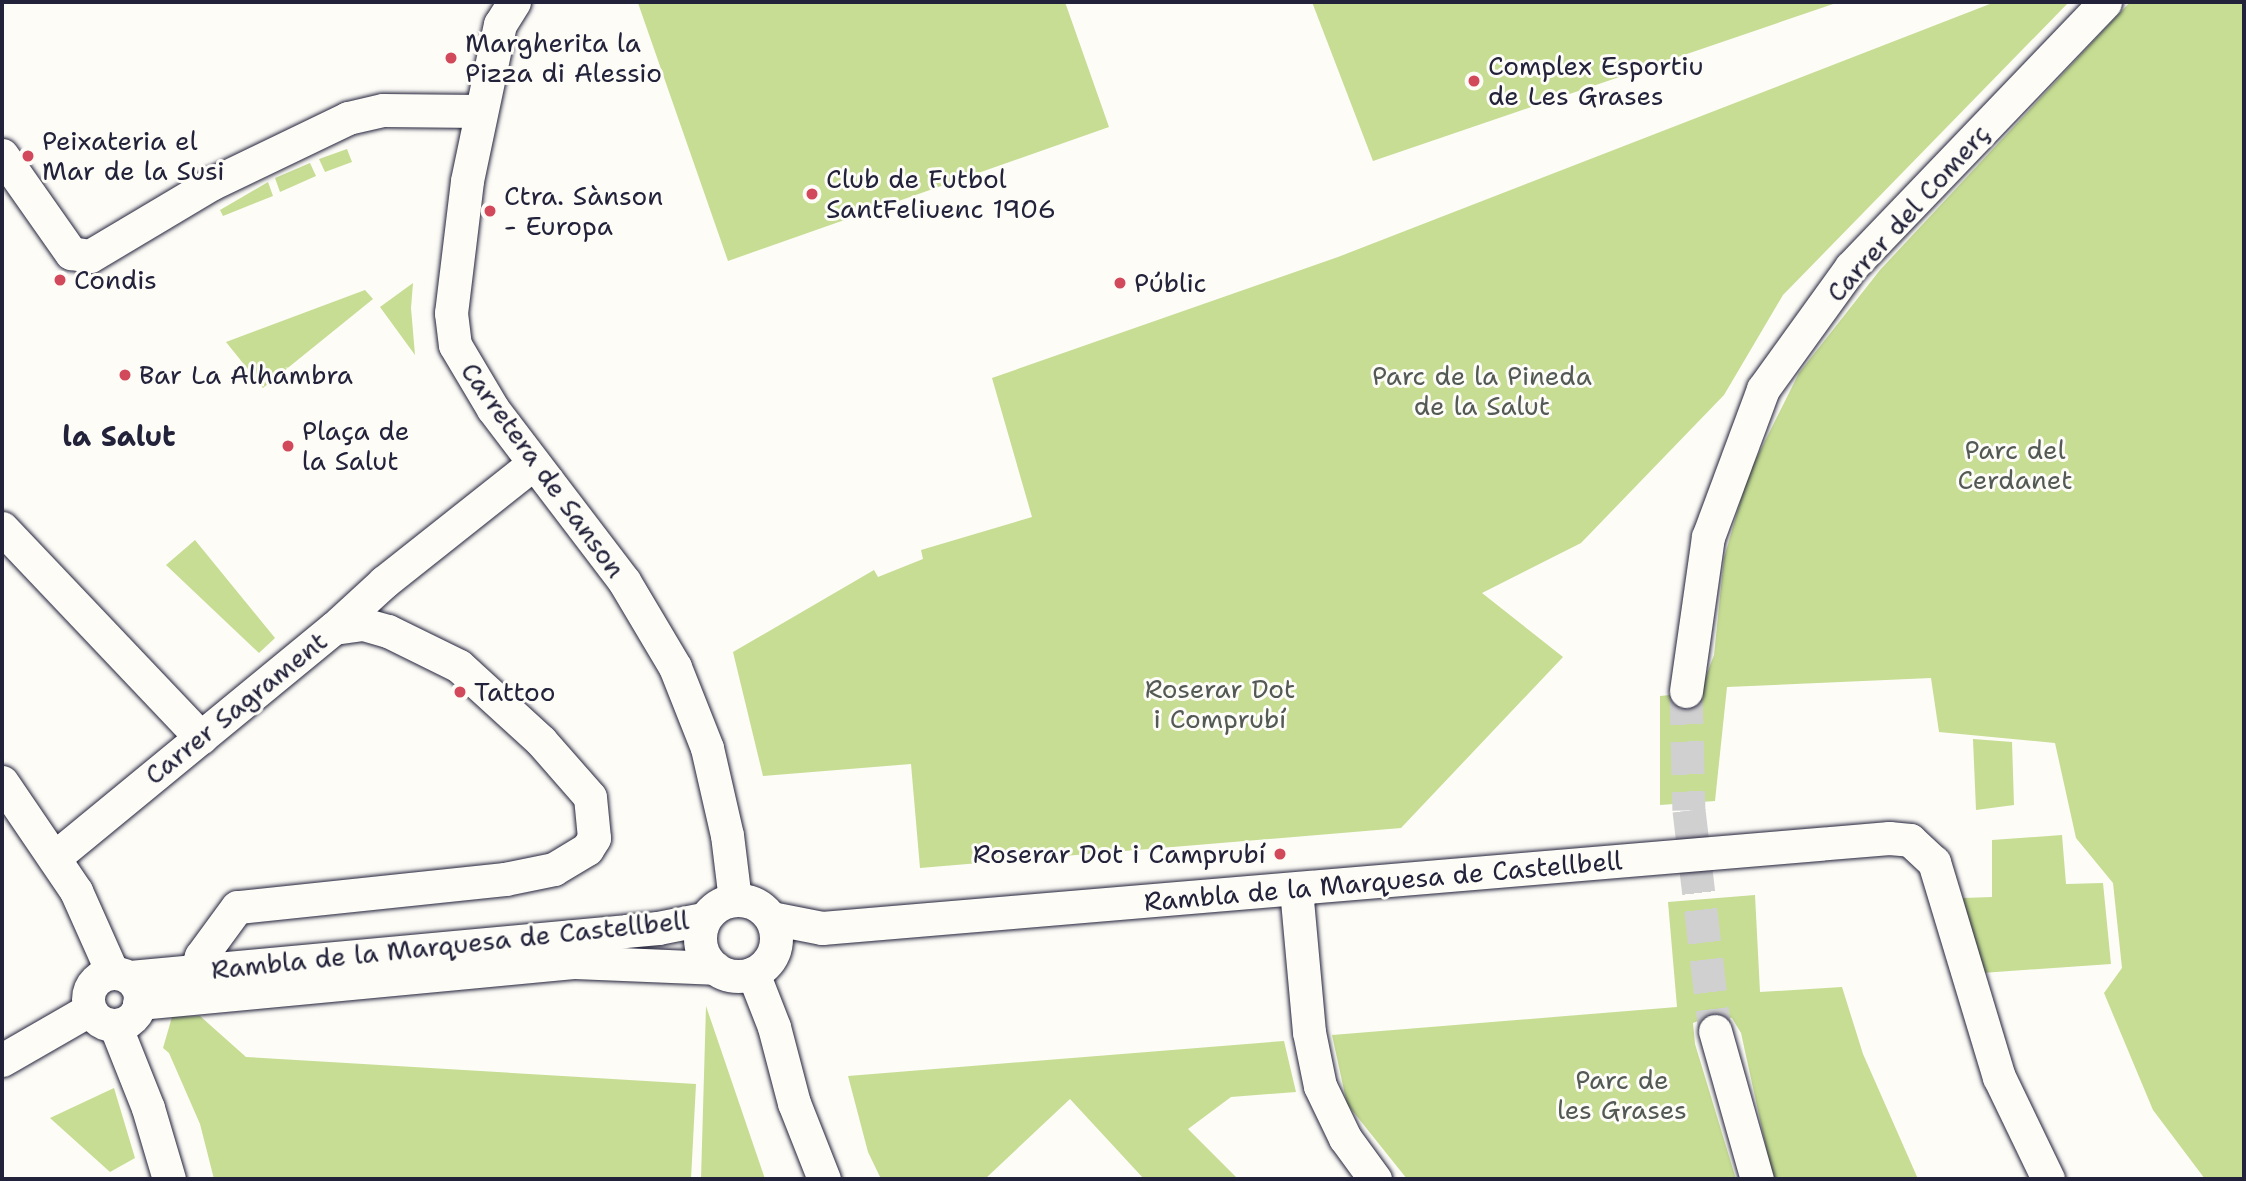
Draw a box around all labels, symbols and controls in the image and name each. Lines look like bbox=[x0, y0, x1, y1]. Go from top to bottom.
place label: Margherita la Pizza di Alessio bbox=[465, 27, 662, 88]
marker: Margherita la Pizza di Alessio bbox=[443, 50, 459, 66]
place label: Complex Esportiu de Les Grases bbox=[1488, 50, 1703, 112]
marker: Complex Esportiu de Les Grases bbox=[1466, 73, 1482, 89]
street label: Carrer del Comerç bbox=[1820, 118, 1996, 308]
place label: Peixateria el Mar de la Susi bbox=[42, 125, 225, 186]
marker: Peixateria el Mar de la Susi bbox=[20, 148, 36, 164]
place label: Club de Futbol SantFeliuenc 1906 bbox=[826, 163, 1056, 224]
place label: Ctra. Sànson - Europa bbox=[504, 180, 663, 242]
marker: Club de Futbol SantFeliuenc 1906 bbox=[804, 186, 820, 202]
marker: Ctra. Sànson - Europa bbox=[482, 203, 498, 219]
place label: Condis bbox=[74, 264, 157, 296]
place label: Públic bbox=[1134, 267, 1207, 299]
marker: Condis bbox=[52, 272, 68, 288]
marker: Públic bbox=[1112, 275, 1128, 291]
street label: Carretera de Sanson bbox=[454, 356, 632, 584]
place label: Bar La Alhambra bbox=[139, 359, 353, 391]
park label: Parc de la Pineda de la Salut bbox=[1372, 360, 1592, 422]
marker: Bar La Alhambra bbox=[117, 367, 133, 383]
place label: Plaça de la Salut bbox=[302, 415, 410, 476]
district label: la Salut bbox=[62, 419, 176, 453]
park label: Parc del Cerdanet bbox=[1957, 434, 2073, 496]
marker: Plaça de la Salut bbox=[280, 438, 296, 454]
street label: Carrer Sagrament bbox=[139, 625, 333, 791]
park label: Roserar Dot i Comprubí bbox=[1145, 673, 1295, 734]
place label: Tattoo bbox=[474, 676, 556, 708]
marker: Tattoo bbox=[452, 684, 468, 700]
place label: Roserar Dot i Camprubí bbox=[973, 838, 1266, 870]
street label: Rambla de la Marquesa de Castellbell bbox=[1143, 845, 1623, 917]
marker: Roserar Dot i Camprubí bbox=[1272, 846, 1288, 862]
street label: Rambla de la Marquesa de Castellbell bbox=[210, 904, 690, 986]
park label: Parc de les Grases bbox=[1557, 1064, 1687, 1126]

